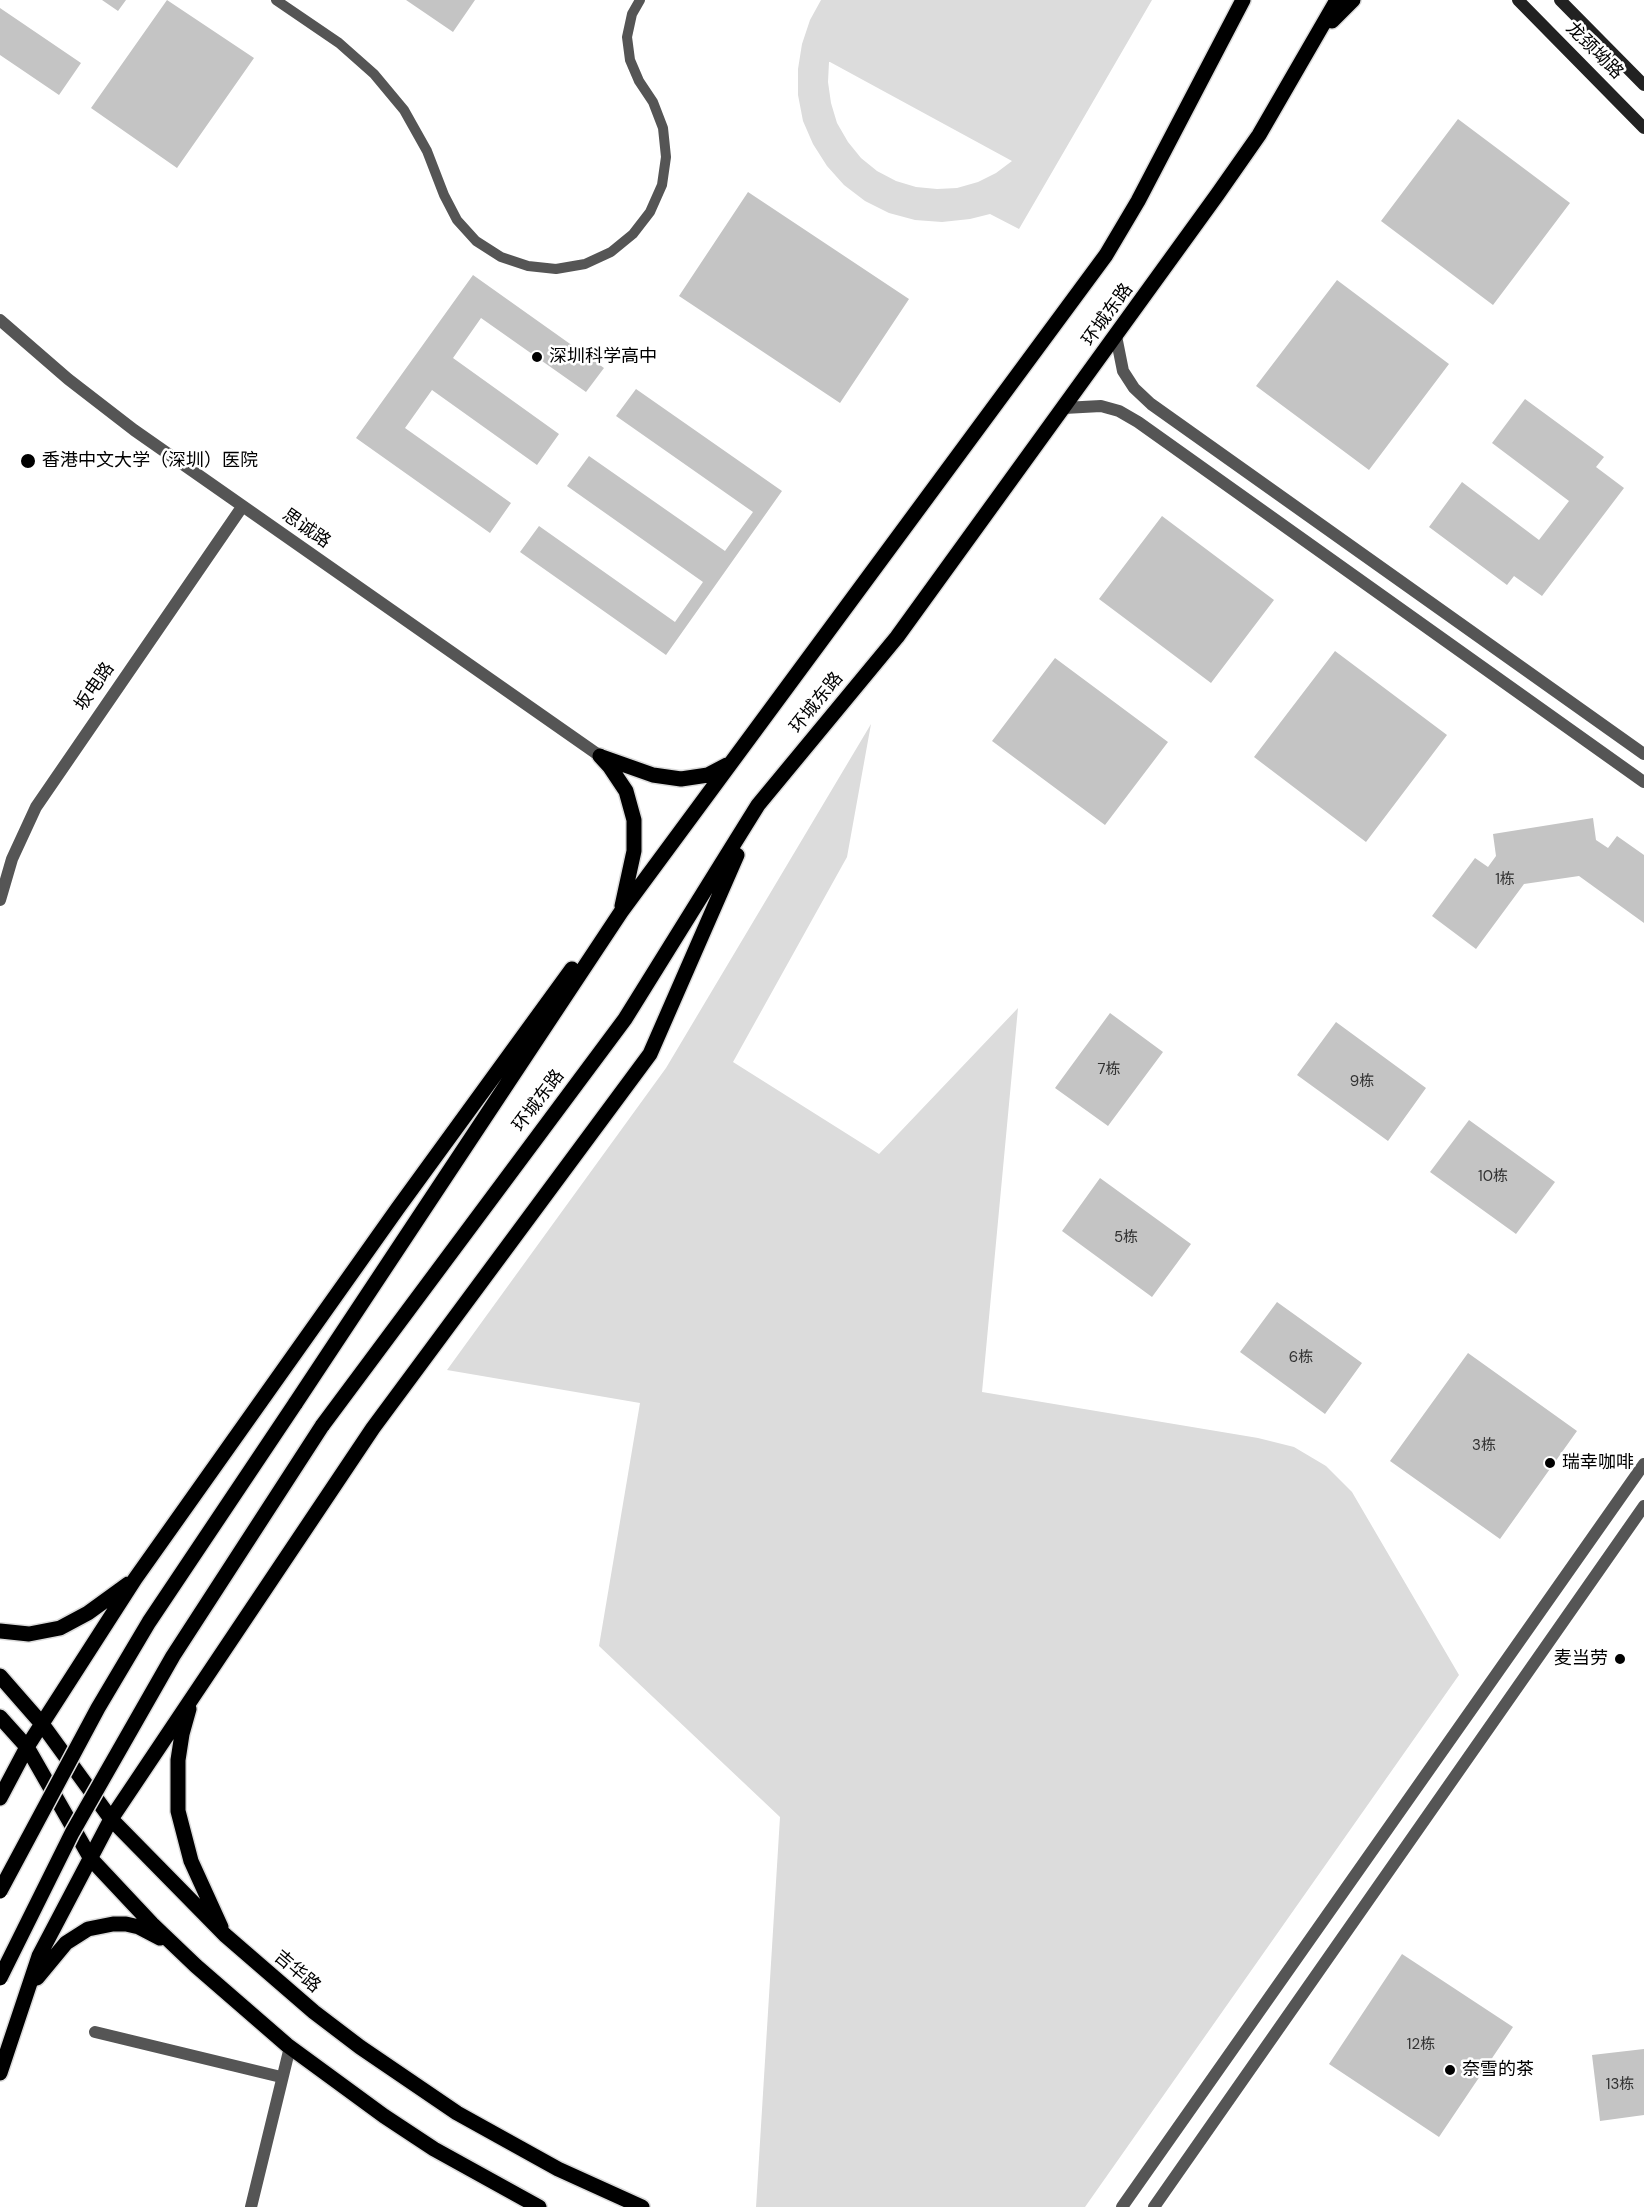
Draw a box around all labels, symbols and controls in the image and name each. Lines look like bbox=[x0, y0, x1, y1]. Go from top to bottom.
street label: 龙颈坳路 bbox=[1561, 18, 1627, 84]
street label: 环城东路 bbox=[1078, 280, 1138, 350]
place label: 深圳科学高中 bbox=[549, 346, 657, 368]
marker: 深圳科学高中 bbox=[530, 350, 544, 364]
place label: 香港中文大学（深圳）医院 bbox=[42, 450, 258, 472]
marker: 香港中文大学（深圳）医院 bbox=[19, 452, 37, 470]
street label: 思诚路 bbox=[278, 505, 334, 553]
street label: 坂电路 bbox=[71, 659, 119, 715]
street label: 环城东路 bbox=[786, 668, 848, 738]
house number: 1栋 bbox=[1495, 871, 1515, 889]
house number: 7栋 bbox=[1097, 1061, 1121, 1079]
street label: 环城东路 bbox=[509, 1066, 569, 1136]
house number: 9栋 bbox=[1350, 1073, 1374, 1091]
house number: 10栋 bbox=[1478, 1168, 1508, 1186]
house number: 5栋 bbox=[1114, 1229, 1138, 1247]
house number: 6栋 bbox=[1289, 1349, 1313, 1367]
house number: 3栋 bbox=[1472, 1437, 1496, 1455]
place label: 瑞幸咖啡 bbox=[1562, 1452, 1634, 1474]
marker: 瑞幸咖啡 bbox=[1543, 1456, 1557, 1470]
place label: 麦当劳 bbox=[1554, 1648, 1608, 1670]
marker: 麦当劳 bbox=[1613, 1652, 1627, 1666]
street label: 吉华路 bbox=[269, 1946, 325, 1998]
house number: 12栋 bbox=[1407, 2036, 1435, 2054]
place label: 奈雪的茶 bbox=[1462, 2059, 1534, 2081]
marker: 奈雪的茶 bbox=[1443, 2063, 1457, 2077]
house number: 13栋 bbox=[1606, 2076, 1634, 2094]

